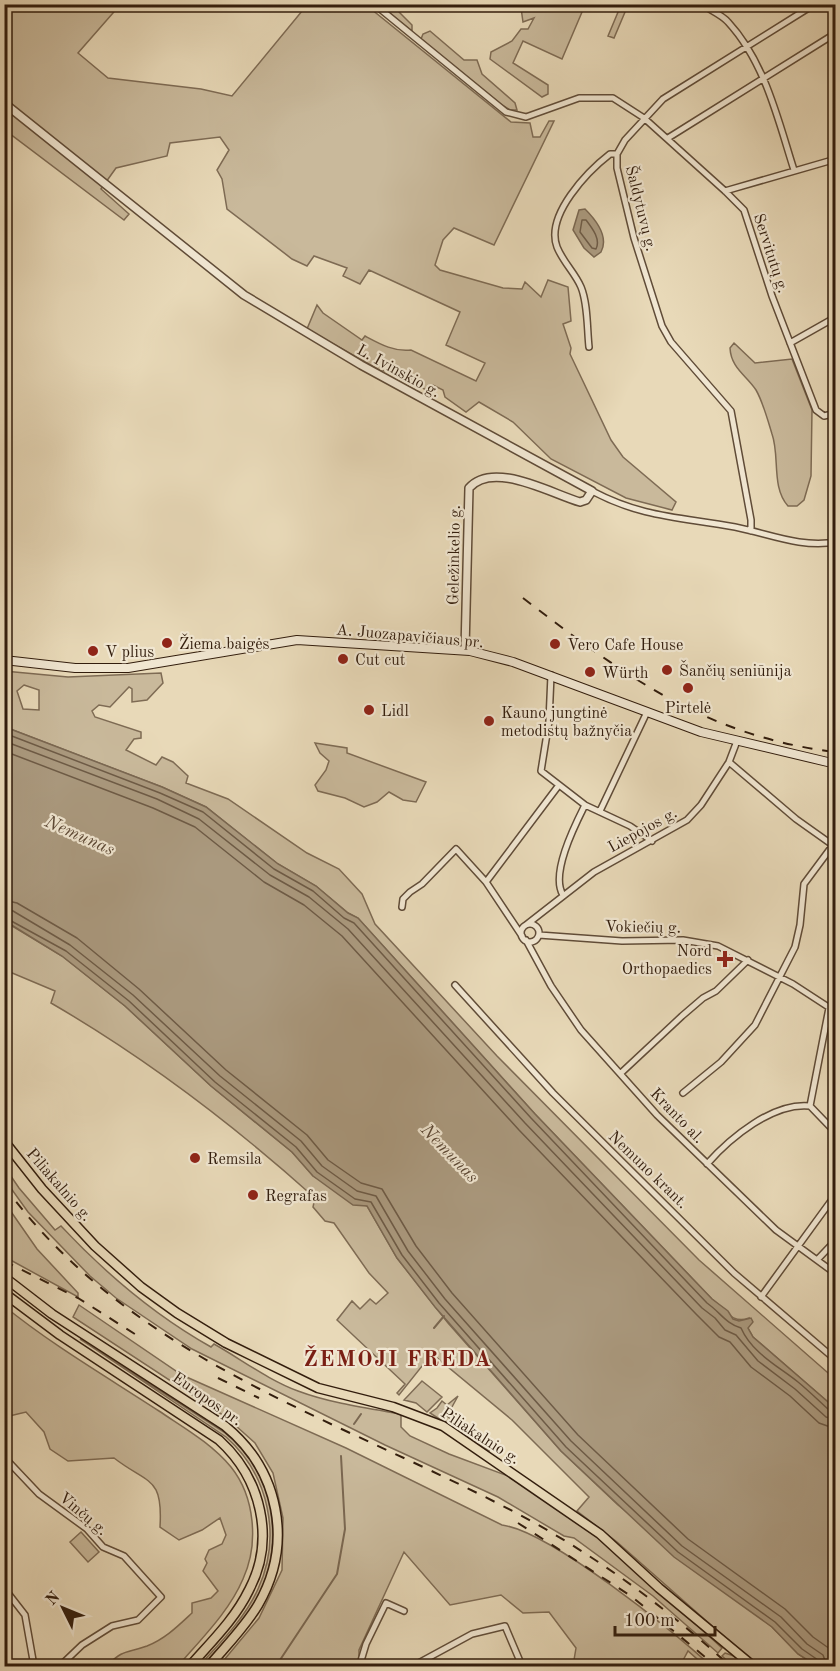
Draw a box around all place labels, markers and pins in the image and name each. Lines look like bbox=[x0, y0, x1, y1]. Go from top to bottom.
place label: Žiema baigės bbox=[179, 633, 270, 653]
marker: Žiema baigės bbox=[160, 636, 174, 650]
marker: Vero Cafe House bbox=[548, 637, 562, 651]
place label: Vero Cafe House bbox=[567, 638, 683, 654]
marker: V plius bbox=[86, 644, 100, 658]
place label: V plius bbox=[105, 645, 154, 661]
marker: Cut cut bbox=[336, 652, 350, 666]
place label: Cut cut bbox=[355, 653, 406, 669]
place label: Šančių seniūnija bbox=[679, 659, 792, 680]
marker: Šančių seniūnija bbox=[660, 663, 674, 677]
marker: Würth bbox=[583, 665, 597, 679]
place label: Würth bbox=[602, 666, 649, 682]
marker: Pirtelė bbox=[681, 681, 695, 695]
place label: Pirtelė bbox=[665, 701, 711, 717]
marker: Lidl bbox=[362, 703, 376, 717]
place label: Lidl bbox=[381, 704, 409, 720]
place label: Kauno jungtinė metodistų bažnyčia bbox=[501, 706, 632, 740]
marker: Kauno jungtinė metodistų bažnyčia bbox=[482, 714, 496, 728]
place label: Nord Orthopaedics bbox=[622, 944, 712, 978]
marker: Nord Orthopaedics bbox=[716, 950, 734, 968]
marker: Remsila bbox=[188, 1151, 202, 1165]
place label: Remsila bbox=[207, 1152, 262, 1168]
marker: Regrafas bbox=[246, 1188, 260, 1202]
place label: Regrafas bbox=[265, 1189, 327, 1205]

